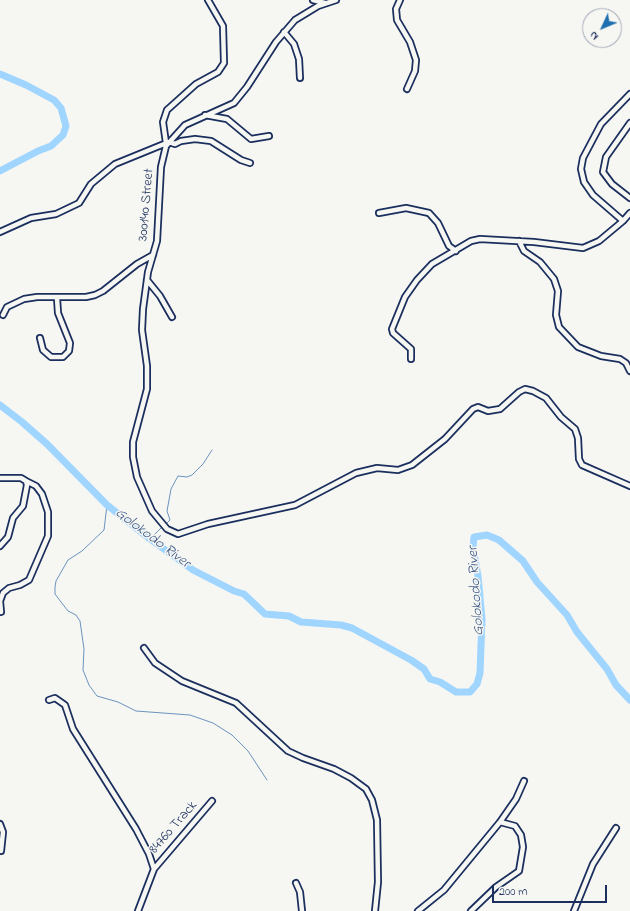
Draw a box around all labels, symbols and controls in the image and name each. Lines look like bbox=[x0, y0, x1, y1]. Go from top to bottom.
north arrow bbox=[582, 8, 622, 48]
text: N bbox=[586, 27, 602, 44]
street label: 300140 Street bbox=[135, 168, 159, 242]
water label: Golokodo River bbox=[111, 505, 193, 573]
water label: Golokodo River bbox=[465, 546, 489, 636]
street label: 84760 Track bbox=[146, 798, 202, 858]
scale bar bbox=[494, 877, 609, 903]
text: 200 m bbox=[499, 883, 528, 901]

